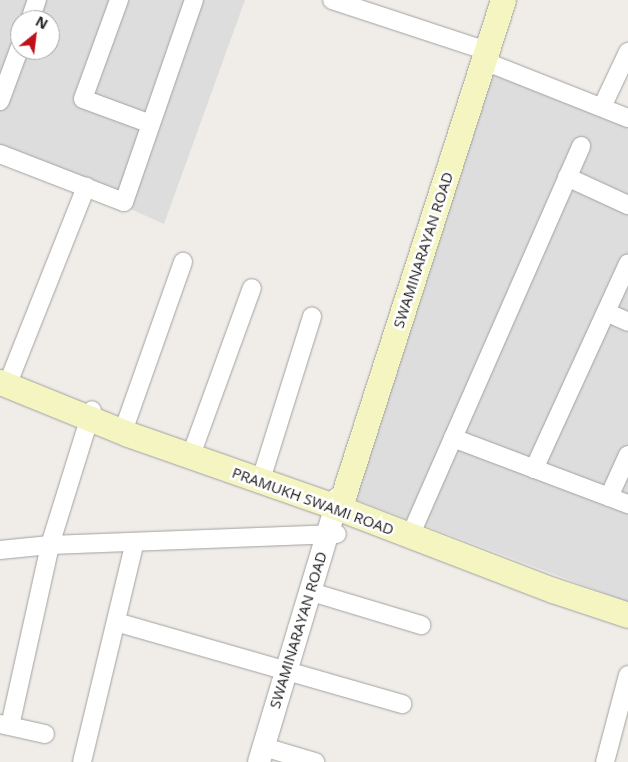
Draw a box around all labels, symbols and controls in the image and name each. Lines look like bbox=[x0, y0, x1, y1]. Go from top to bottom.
north arrow bbox=[10, 10, 60, 60]
text: N bbox=[32, 11, 52, 33]
street label: SWAMINARAYAN ROAD bbox=[389, 170, 457, 330]
street label: PRAMUKH SWAMI ROAD bbox=[230, 463, 396, 539]
street label: SWAMINARAYAN ROAD bbox=[266, 549, 330, 711]

